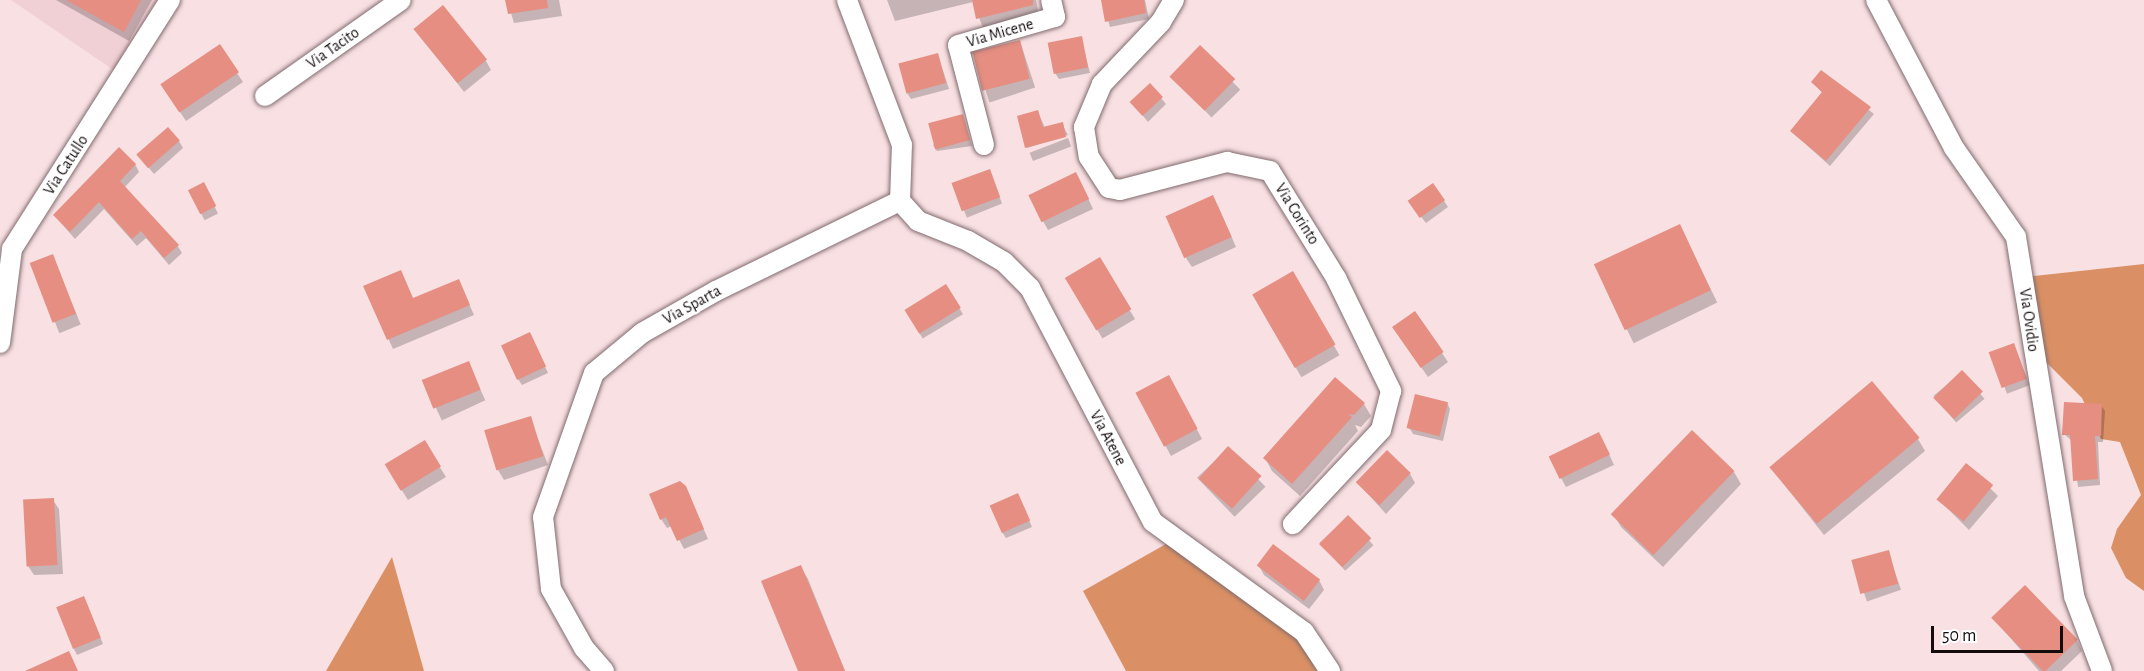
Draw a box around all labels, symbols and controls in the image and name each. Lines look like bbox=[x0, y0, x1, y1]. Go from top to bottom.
street label: Via Micene bbox=[964, 14, 1036, 52]
street label: Via Tacito bbox=[303, 23, 363, 73]
street label: Via Catullo bbox=[40, 131, 92, 199]
street label: Via Corinto bbox=[1271, 180, 1323, 248]
street label: Via Sparta bbox=[660, 281, 724, 329]
street label: Via Ovidio bbox=[2015, 287, 2043, 353]
street label: Via Atene bbox=[1085, 407, 1131, 469]
scale bar bbox=[1934, 614, 2066, 652]
text: 50 m bbox=[1942, 627, 1976, 645]

